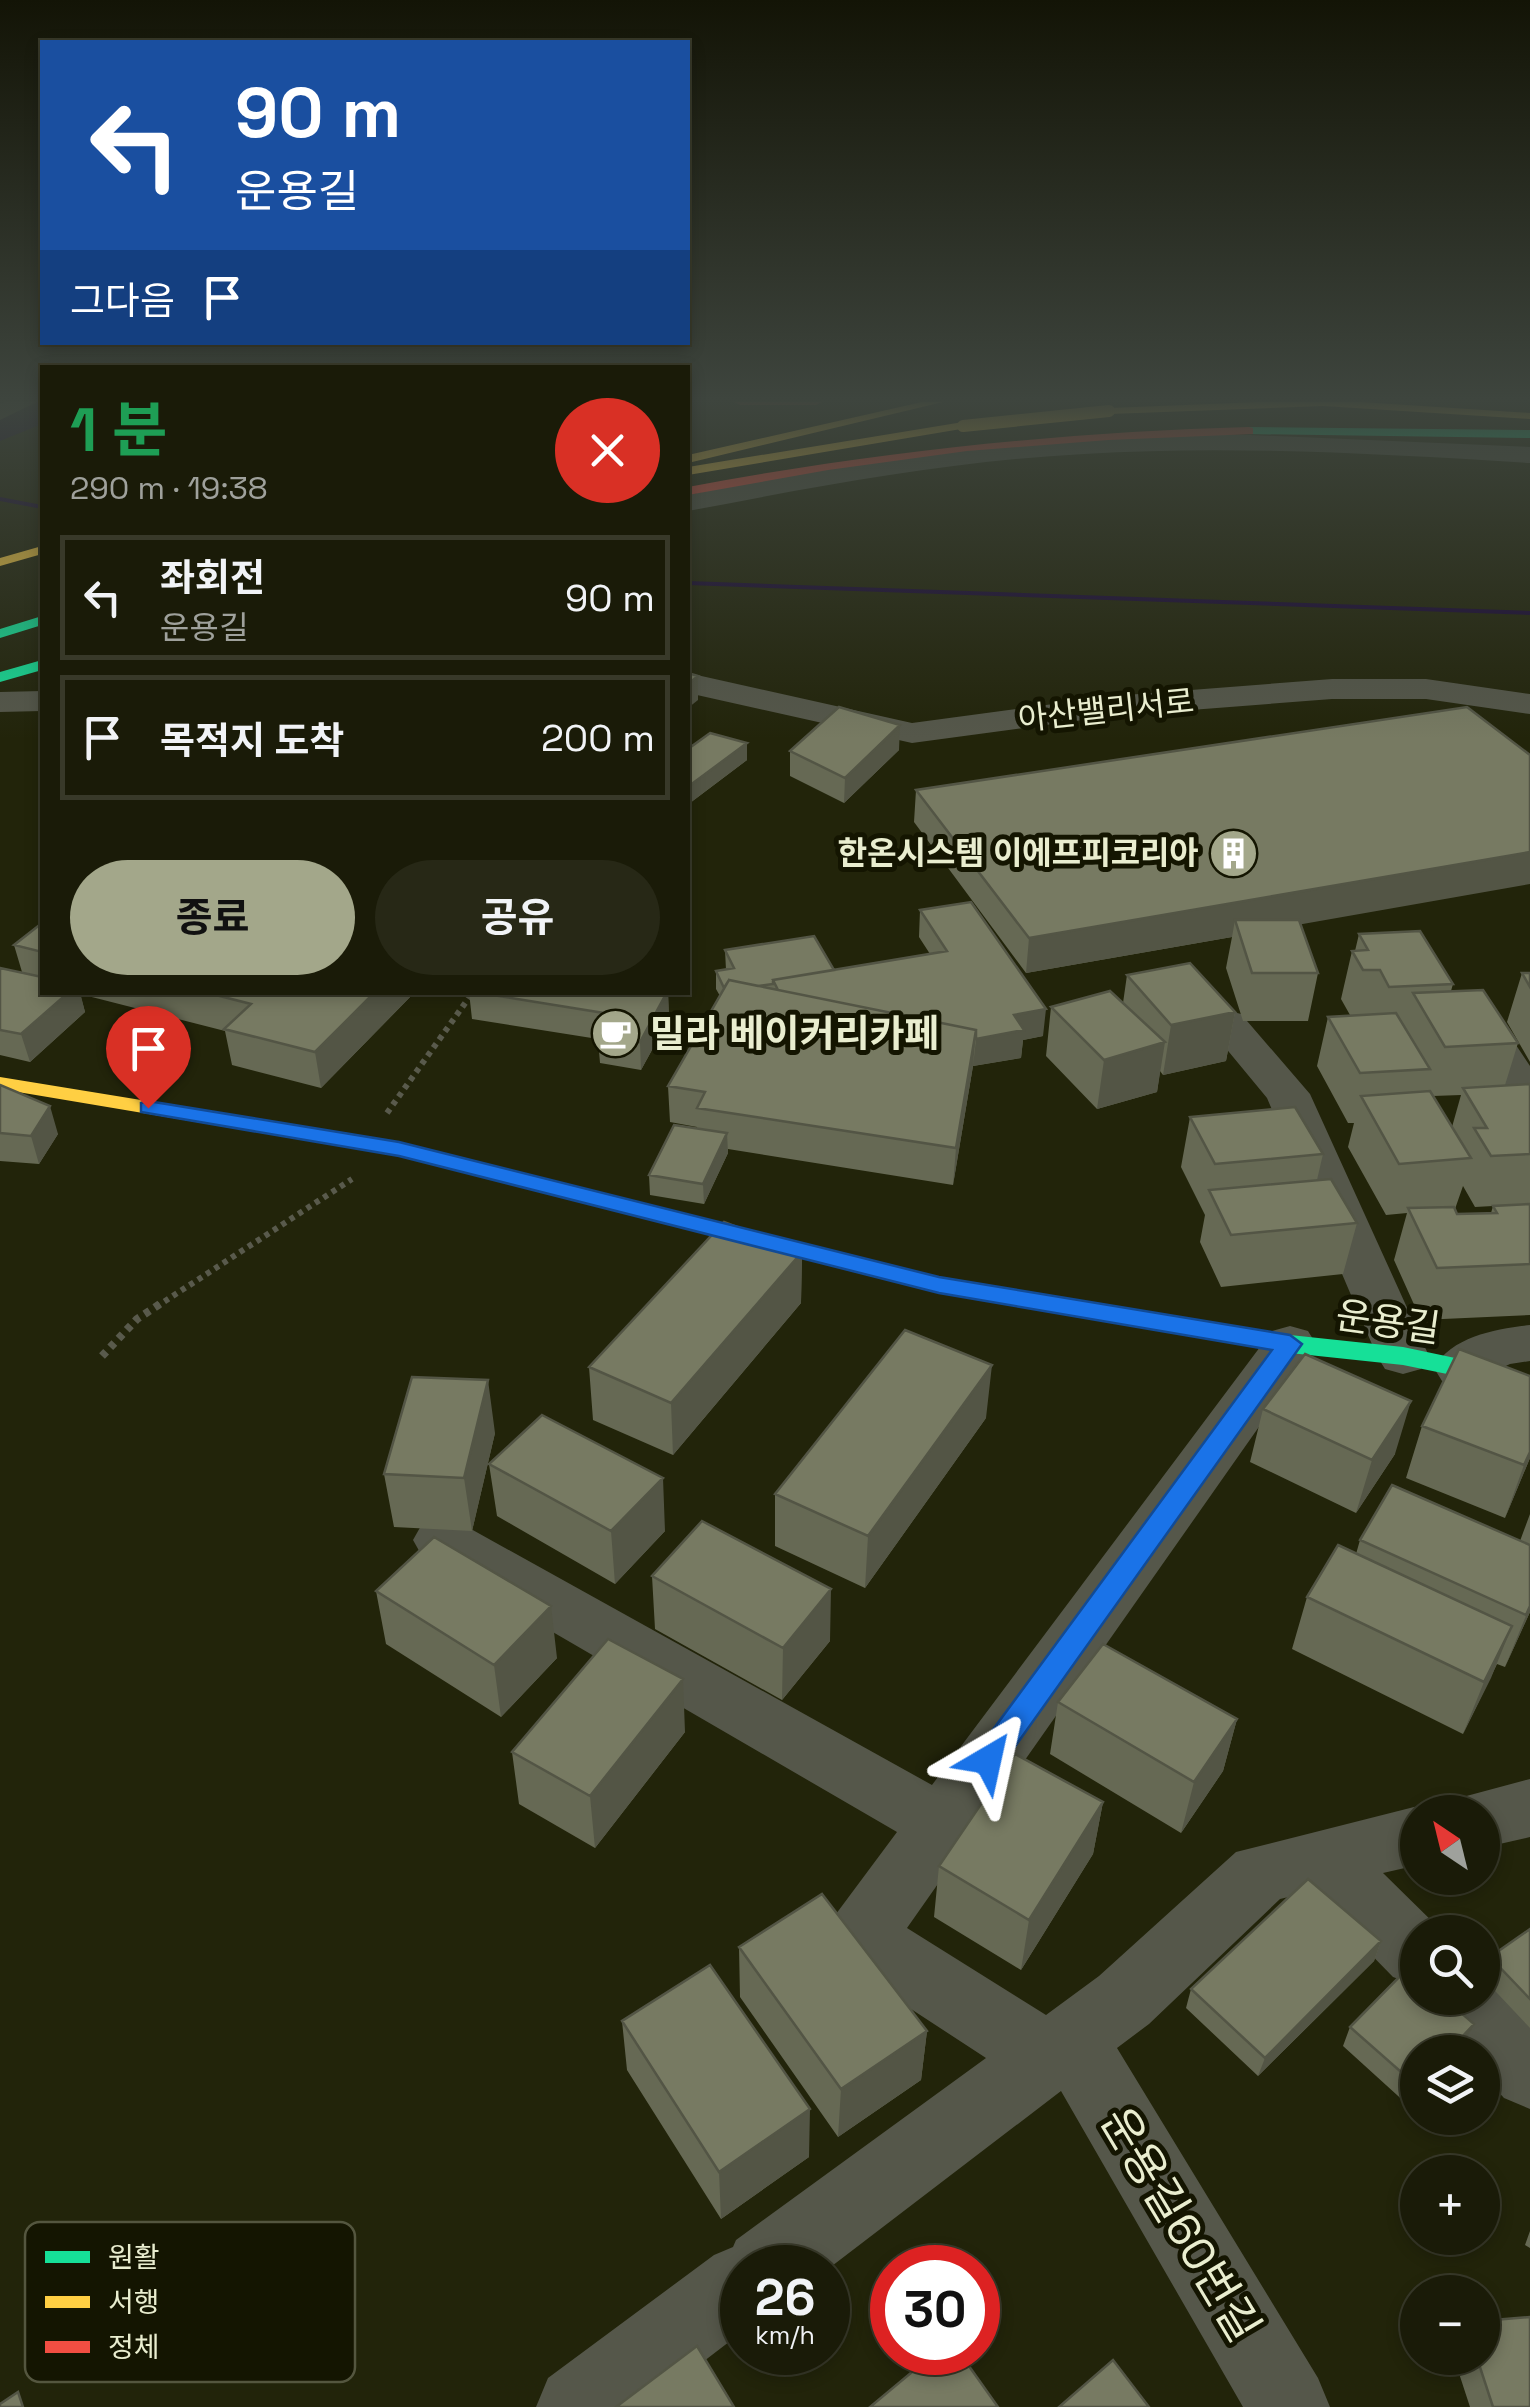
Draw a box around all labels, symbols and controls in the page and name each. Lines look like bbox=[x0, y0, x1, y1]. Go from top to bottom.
text: 90 m bbox=[235, 68, 401, 157]
icon: left bbox=[70, 80, 200, 210]
text: 운용길 bbox=[235, 163, 359, 220]
icon: arrive bbox=[195, 270, 250, 325]
text: 그다음 bbox=[70, 277, 175, 325]
text: 1 분 bbox=[70, 392, 168, 469]
button: close bbox=[555, 398, 660, 503]
text: 290 m · 19:38 bbox=[70, 468, 268, 508]
text: 좌회전 bbox=[160, 554, 265, 602]
icon: left bbox=[75, 570, 130, 625]
text: 90 m bbox=[565, 574, 655, 622]
text: 운용길 bbox=[160, 608, 248, 648]
street label: 아산밸리서로 bbox=[1016, 681, 1196, 739]
icon: arrive bbox=[75, 710, 130, 765]
text: 200 m bbox=[541, 714, 655, 762]
text: 목적지 도착 bbox=[160, 717, 344, 765]
building icon: 한온시스템 이에프피코리아 bbox=[1208, 827, 1260, 879]
place label: 한온시스템 이에프피코리아 bbox=[838, 833, 1199, 873]
button: 종료 bbox=[70, 860, 355, 975]
button: 공유 bbox=[375, 860, 660, 975]
pin bbox=[106, 1006, 191, 1109]
cafe icon: 밀라 베이커리카페 bbox=[589, 1008, 641, 1060]
place label: 밀라 베이커리카페 bbox=[650, 1010, 939, 1058]
icon: arrive bbox=[121, 1021, 176, 1076]
street label: 운용길 bbox=[1333, 1291, 1443, 1353]
position arrow bbox=[936, 1708, 1040, 1812]
north arrow bbox=[1400, 1795, 1500, 1895]
map controls bbox=[1400, 1795, 1500, 2375]
button: search bbox=[1400, 1915, 1500, 2015]
button: layers bbox=[1400, 2035, 1500, 2135]
street label: 운용길60번길 bbox=[1088, 2097, 1273, 2352]
button: + bbox=[1400, 2155, 1500, 2255]
legend bbox=[25, 2222, 355, 2382]
text: 원활 bbox=[108, 2239, 160, 2275]
speed limit sign: 30 bbox=[870, 2245, 1000, 2375]
text: 26 bbox=[755, 2266, 815, 2330]
button: − bbox=[1400, 2275, 1500, 2375]
text: 서행 bbox=[108, 2284, 160, 2320]
text: km/h bbox=[755, 2319, 815, 2351]
text: 정체 bbox=[108, 2329, 160, 2365]

